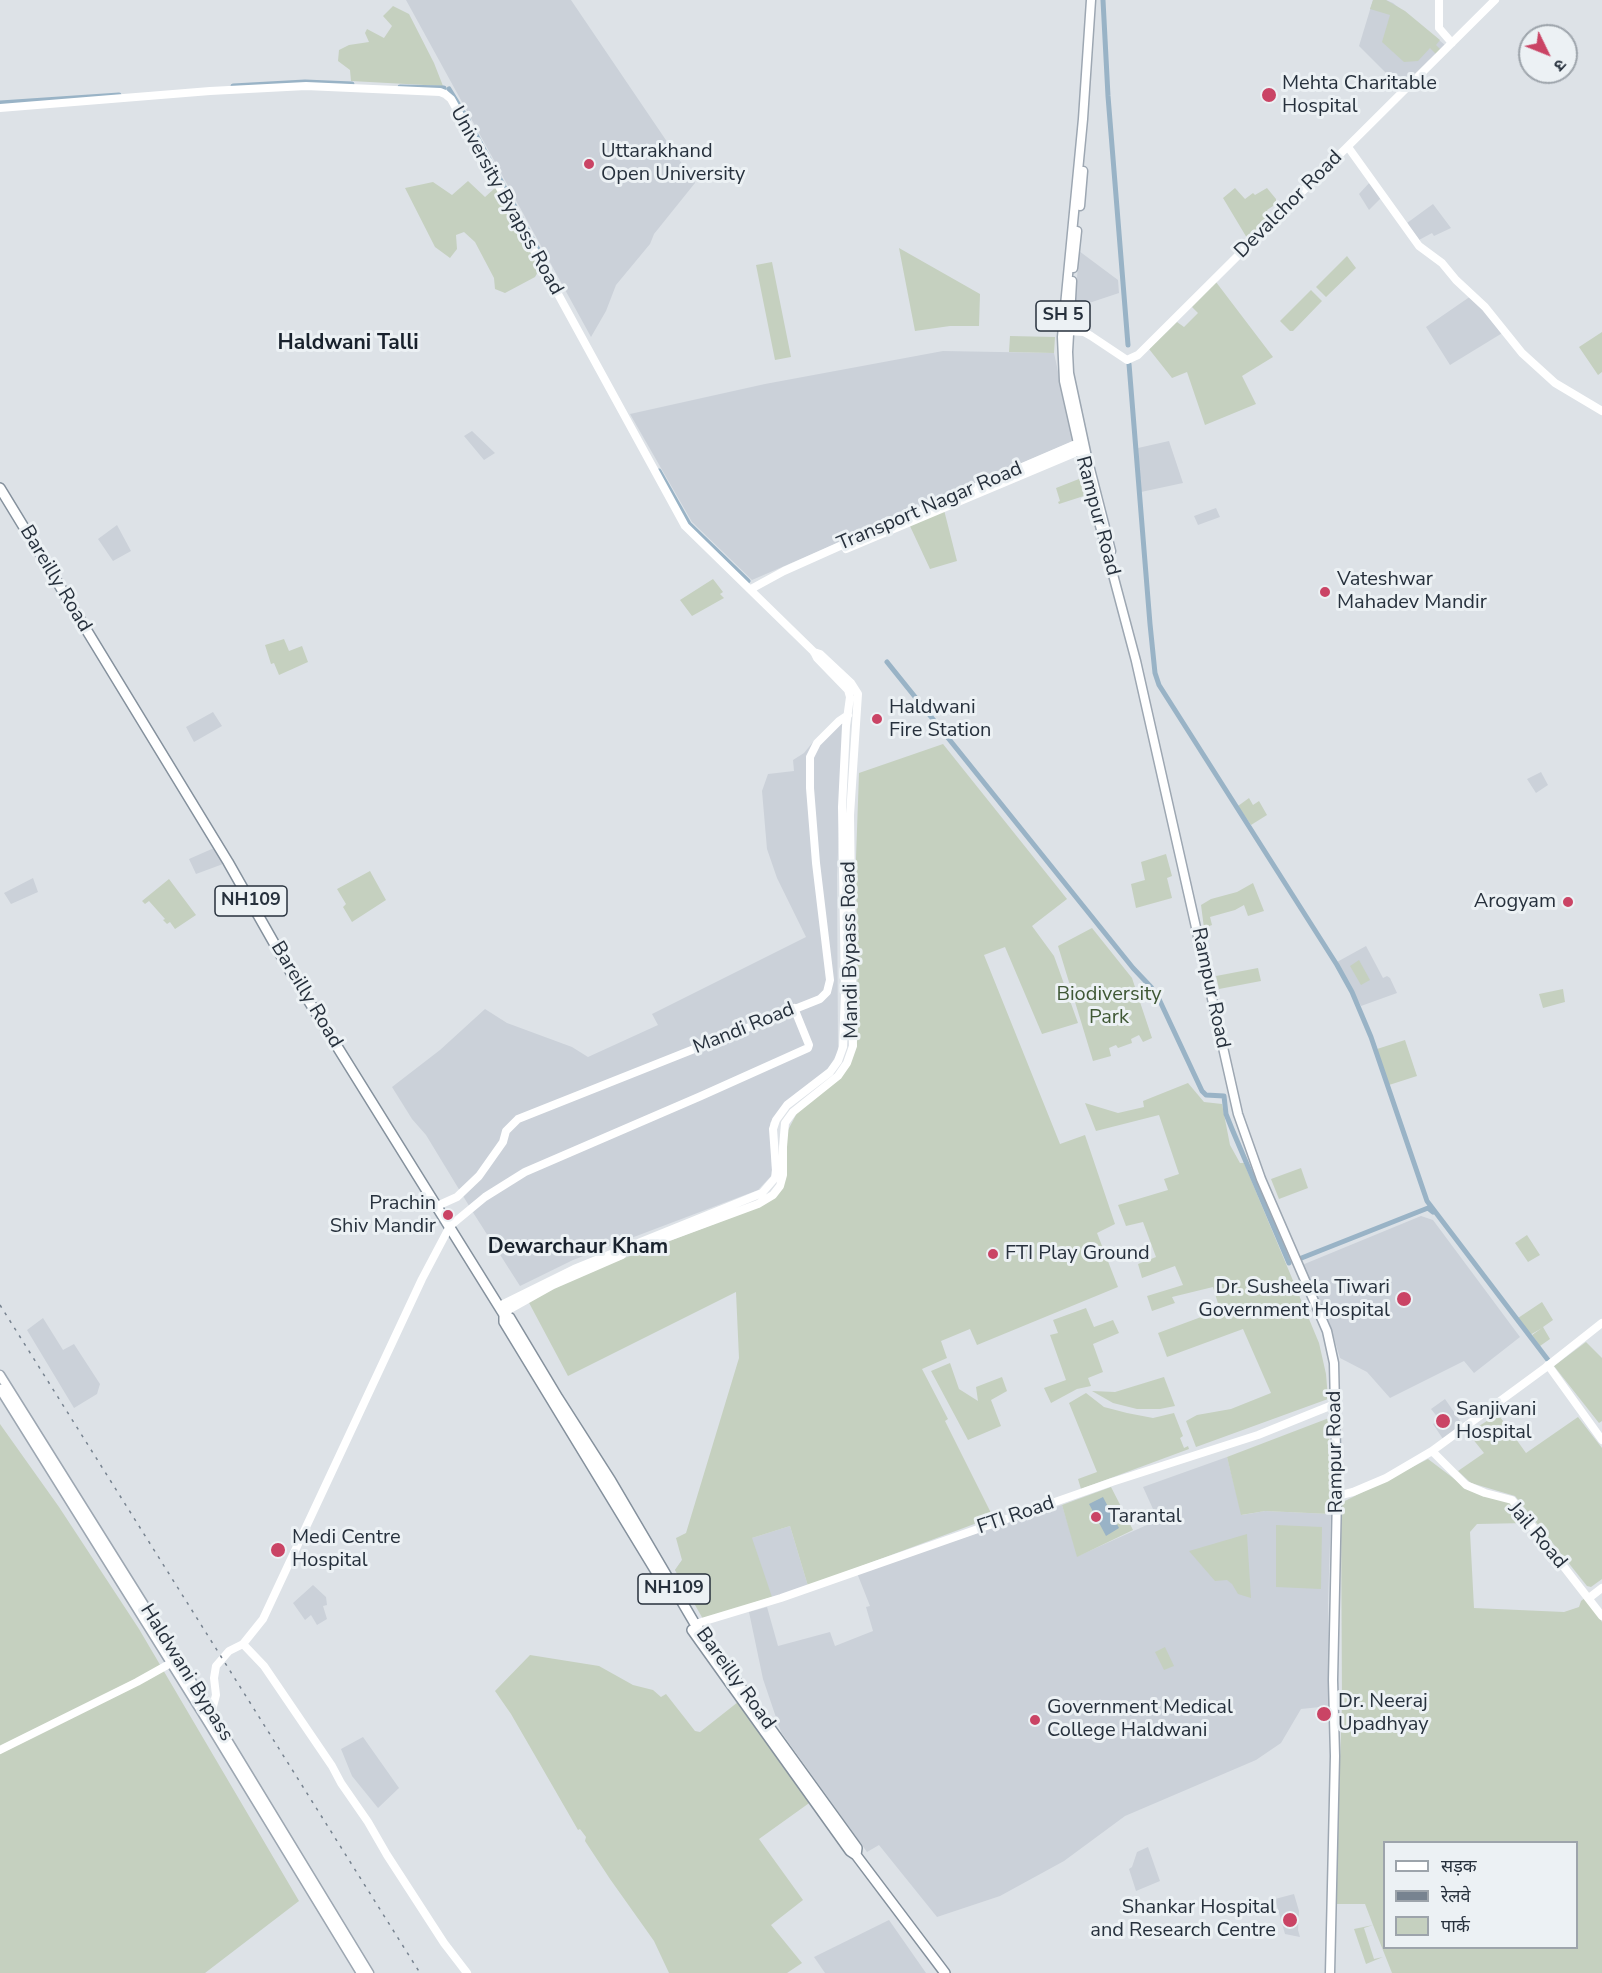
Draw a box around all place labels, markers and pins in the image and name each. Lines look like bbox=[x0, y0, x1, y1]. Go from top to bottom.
place label: Mehta Charitable Hospital bbox=[1282, 72, 1437, 119]
marker: Mehta Charitable Hospital bbox=[1260, 86, 1278, 104]
place label: Uttarakhand Open University bbox=[601, 140, 745, 187]
marker: Uttarakhand Open University bbox=[582, 157, 596, 171]
place label: Vateshwar Mahadev Mandir bbox=[1337, 568, 1487, 615]
marker: Vateshwar Mahadev Mandir bbox=[1318, 585, 1332, 599]
place label: Haldwani Fire Station bbox=[889, 696, 991, 743]
marker: Haldwani Fire Station bbox=[870, 712, 884, 726]
place label: Arogyam bbox=[1474, 890, 1556, 914]
marker: Arogyam bbox=[1561, 895, 1575, 909]
place label: Prachin Shiv Mandir bbox=[330, 1192, 436, 1239]
marker: Prachin Shiv Mandir bbox=[441, 1208, 455, 1222]
place label: FTI Play Ground bbox=[1005, 1242, 1150, 1266]
marker: FTI Play Ground bbox=[986, 1247, 1000, 1261]
place label: Dr. Susheela Tiwari Government Hospital bbox=[1198, 1276, 1390, 1323]
marker: Dr. Susheela Tiwari Government Hospital bbox=[1395, 1290, 1413, 1308]
place label: Sanjivani Hospital bbox=[1456, 1398, 1536, 1445]
marker: Sanjivani Hospital bbox=[1434, 1412, 1452, 1430]
place label: Tarantal bbox=[1108, 1505, 1182, 1529]
marker: Tarantal bbox=[1089, 1510, 1103, 1524]
place label: Medi Centre Hospital bbox=[292, 1526, 401, 1573]
marker: Medi Centre Hospital bbox=[269, 1541, 287, 1559]
place label: Dr. Neeraj Upadhyay bbox=[1338, 1690, 1429, 1737]
place label: Government Medical College Haldwani bbox=[1047, 1696, 1233, 1743]
marker: Dr. Neeraj Upadhyay bbox=[1315, 1705, 1333, 1723]
marker: Government Medical College Haldwani bbox=[1028, 1713, 1042, 1727]
place label: Shankar Hospital and Research Centre bbox=[1090, 1896, 1276, 1943]
marker: Shankar Hospital and Research Centre bbox=[1281, 1911, 1299, 1929]

